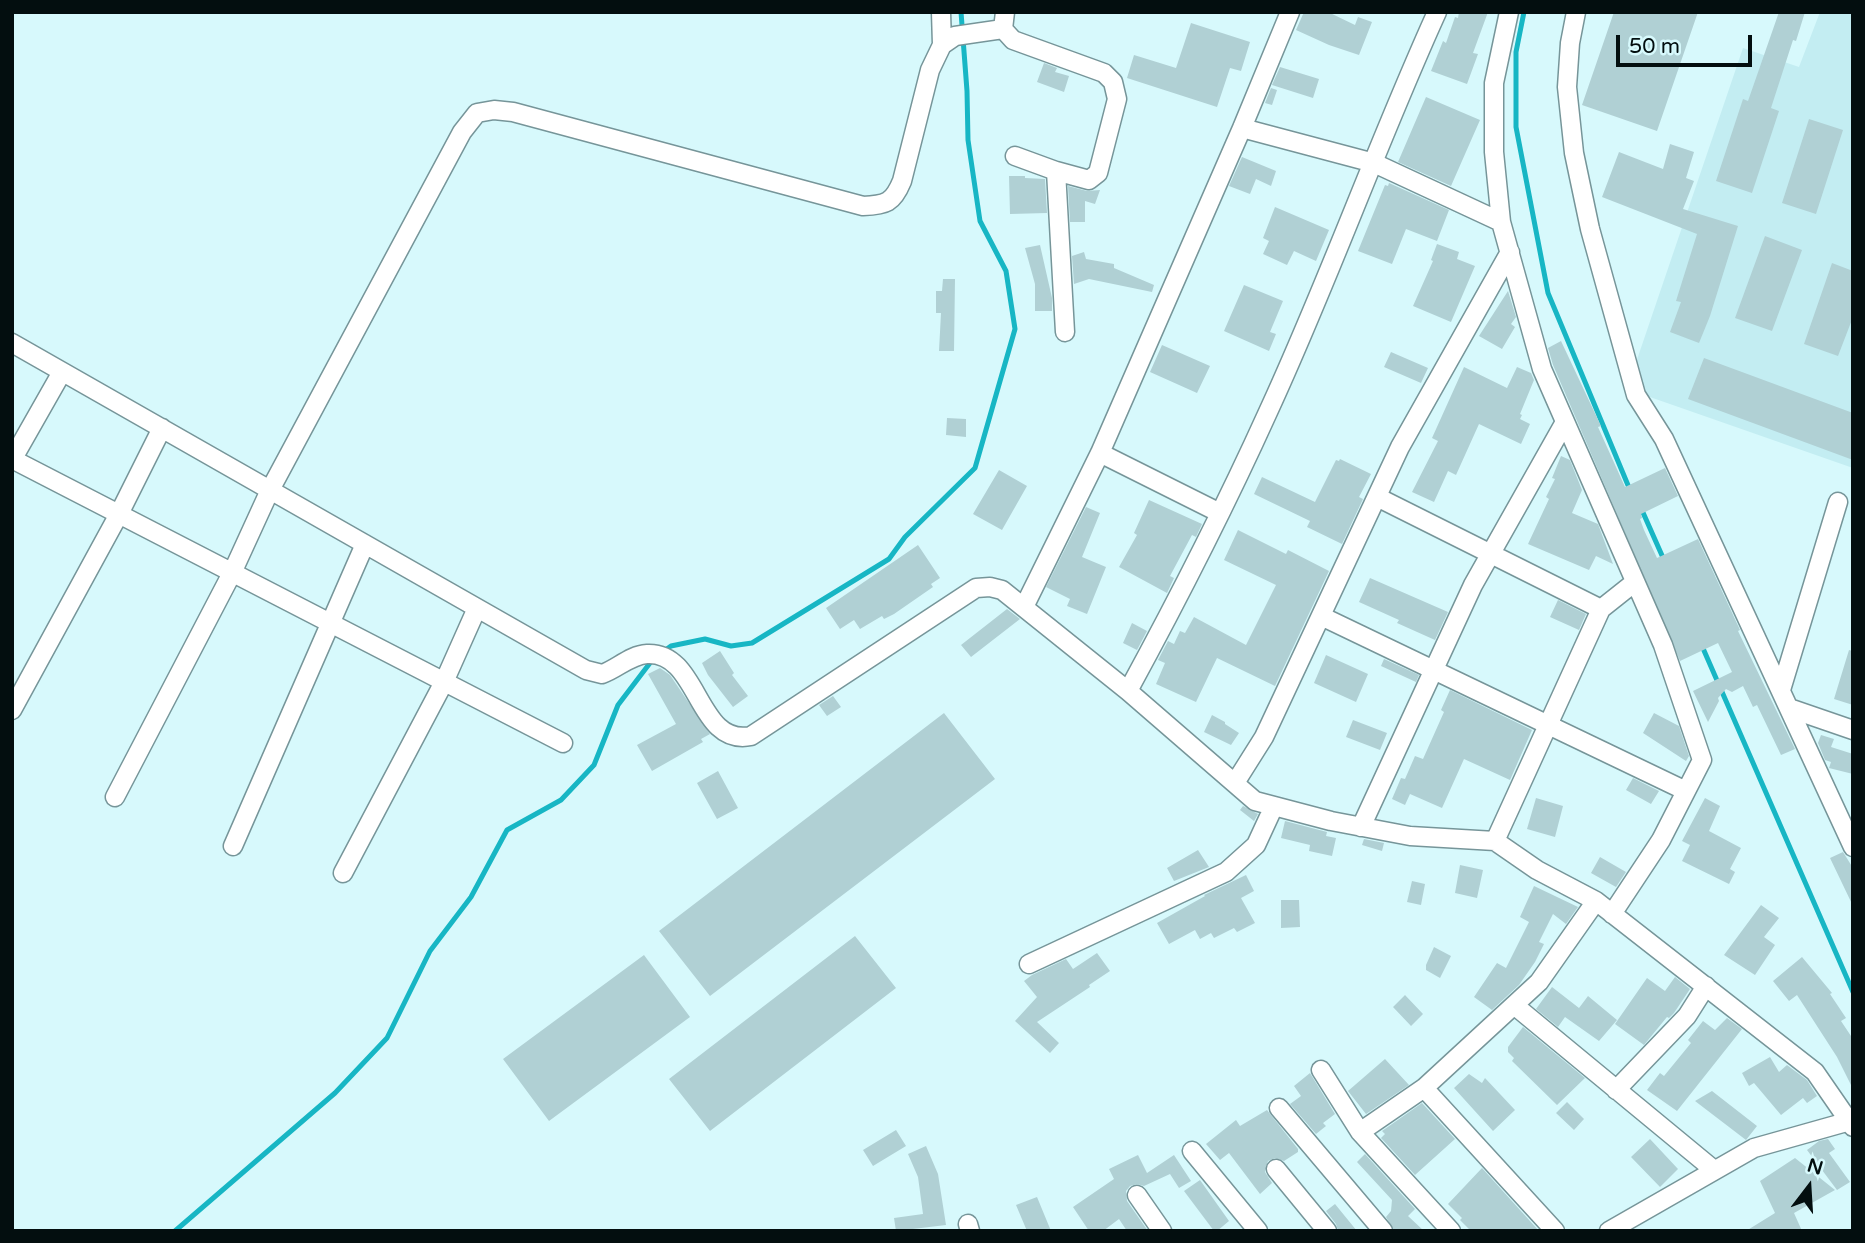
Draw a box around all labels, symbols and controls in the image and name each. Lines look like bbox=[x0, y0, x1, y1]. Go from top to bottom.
scale bar bbox=[1620, 21, 1756, 65]
text: 50 m bbox=[1629, 34, 1680, 59]
north arrow bbox=[1774, 1152, 1844, 1222]
text: N bbox=[1805, 1154, 1826, 1180]

